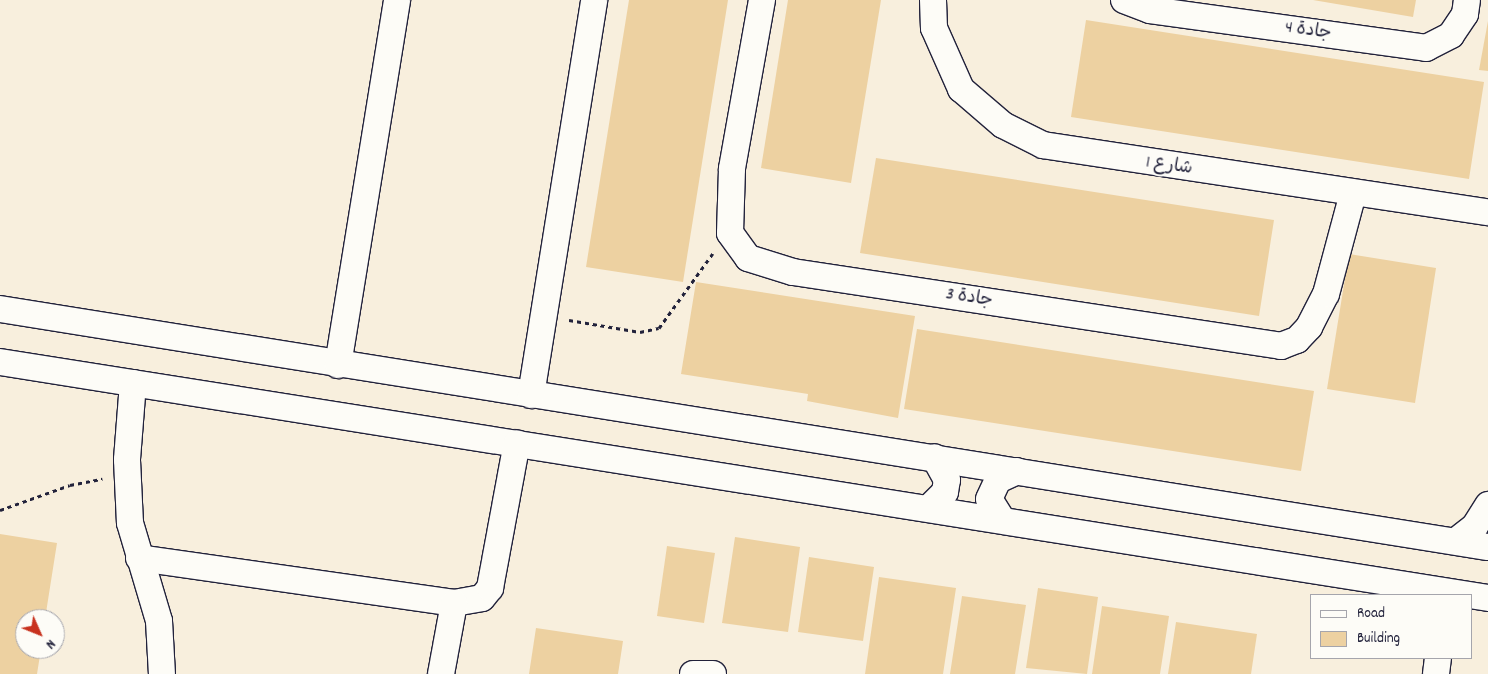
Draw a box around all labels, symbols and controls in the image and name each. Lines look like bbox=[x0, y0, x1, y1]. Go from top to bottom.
street label: جادة 4 bbox=[1283, 18, 1333, 46]
street label: شارع 1 bbox=[1144, 153, 1194, 181]
street label: جادة 3 bbox=[944, 285, 994, 313]
legend bbox=[1310, 594, 1473, 659]
text: Road bbox=[1357, 603, 1385, 625]
north arrow bbox=[15, 609, 65, 659]
text: Building bbox=[1357, 628, 1400, 650]
text: N bbox=[40, 634, 60, 653]

